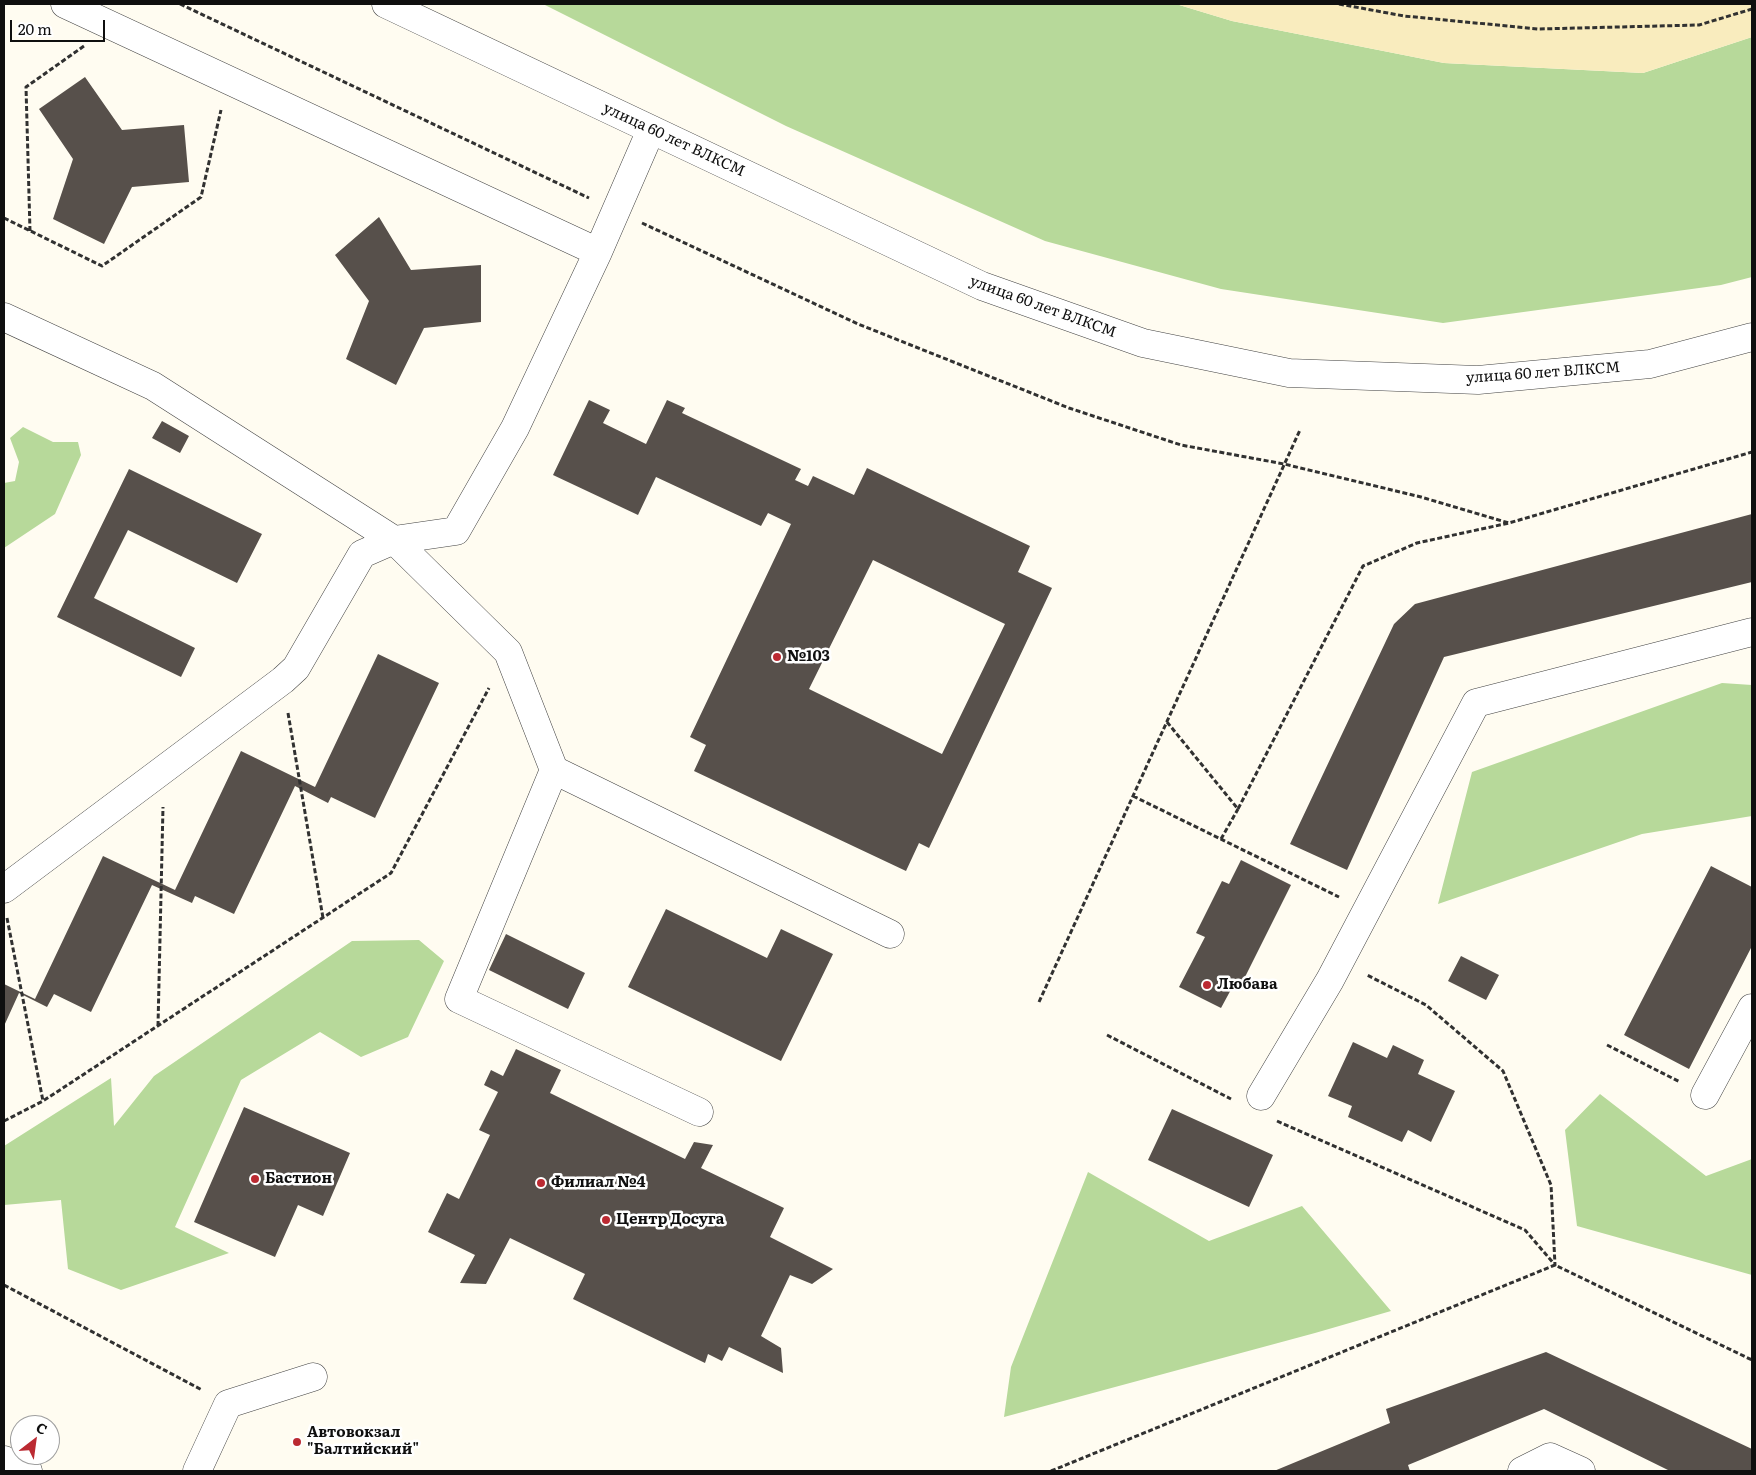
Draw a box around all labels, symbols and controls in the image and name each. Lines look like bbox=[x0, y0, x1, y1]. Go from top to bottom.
scale bar bbox=[12, 10, 108, 42]
text: 20 m bbox=[18, 17, 52, 40]
street label: улица 60 лет ВЛКСМ bbox=[600, 99, 748, 181]
street label: улица 60 лет ВЛКСМ bbox=[967, 272, 1119, 342]
street label: улица 60 лет ВЛКСМ bbox=[1465, 359, 1621, 387]
place label: №103 bbox=[787, 648, 830, 666]
marker: №103 bbox=[771, 651, 783, 663]
place label: Любава bbox=[1217, 976, 1278, 994]
marker: Любава bbox=[1201, 979, 1213, 991]
place label: Бастион bbox=[265, 1170, 332, 1188]
marker: Бастион bbox=[249, 1173, 261, 1185]
place label: Филиал №4 bbox=[551, 1174, 646, 1192]
marker: Филиал №4 bbox=[535, 1177, 547, 1189]
place label: Центр Досуга bbox=[616, 1211, 724, 1229]
marker: Центр Досуга bbox=[600, 1214, 612, 1226]
north arrow bbox=[10, 1415, 60, 1465]
text: С bbox=[33, 1417, 51, 1439]
place label: Автовокзал "Балтийский" bbox=[307, 1424, 419, 1459]
marker: Автовокзал "Балтийский" bbox=[291, 1436, 303, 1448]

